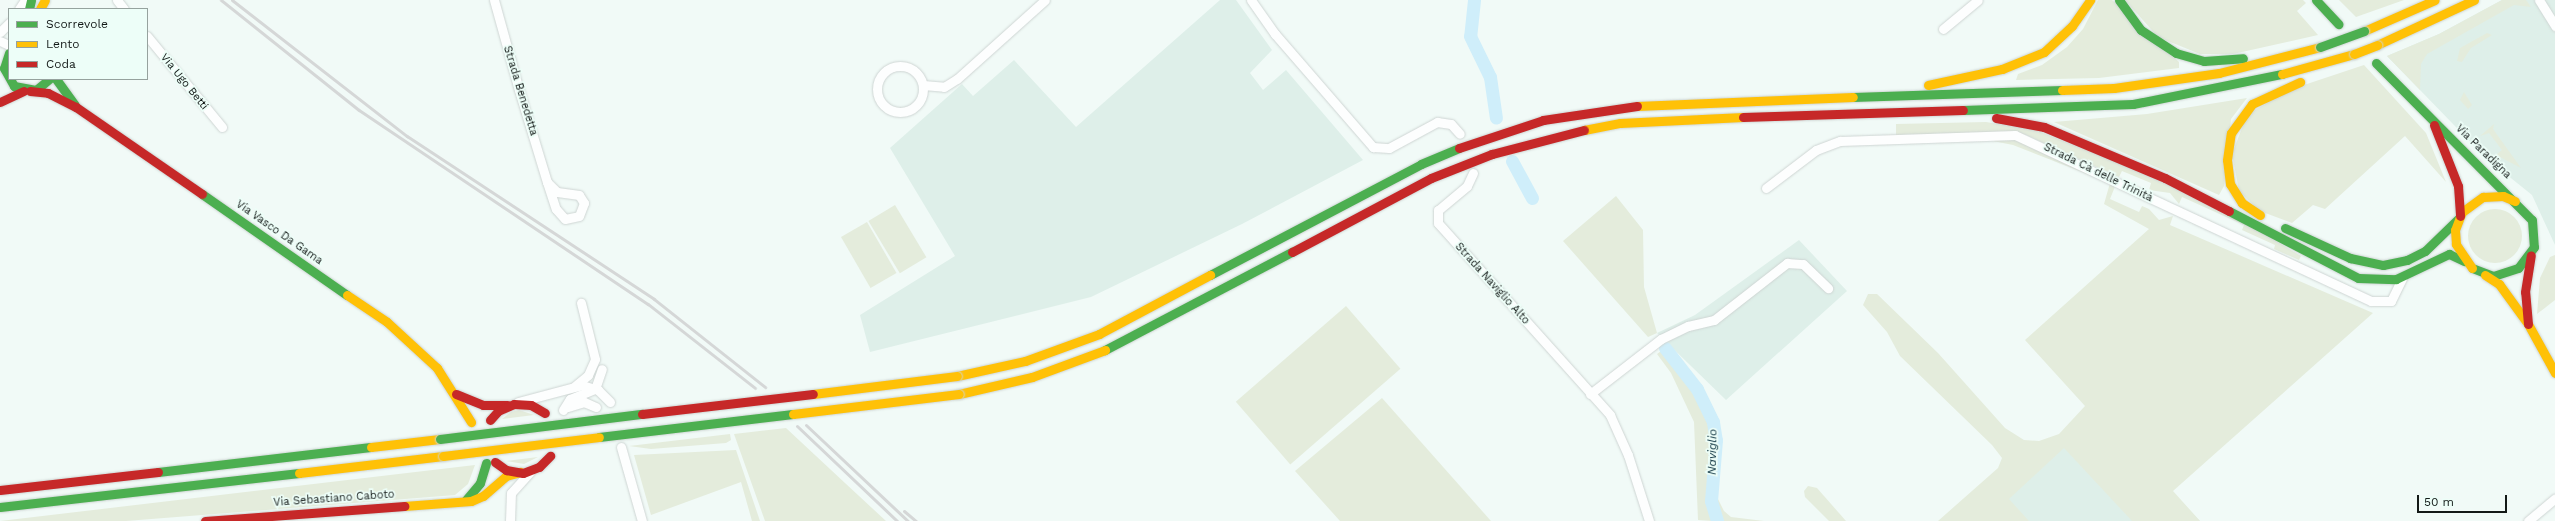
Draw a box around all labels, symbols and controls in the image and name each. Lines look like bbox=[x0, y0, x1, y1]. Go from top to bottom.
legend bbox=[8, 8, 148, 80]
text: Scorrevole bbox=[46, 17, 108, 31]
text: Lento bbox=[46, 37, 80, 51]
street label: Strada Benedetta bbox=[500, 44, 540, 138]
street label: Via Ugo Betti bbox=[157, 51, 211, 113]
text: Coda bbox=[46, 57, 76, 71]
street label: Via Paradigna bbox=[2452, 122, 2514, 182]
street label: Strada Cà delle Trinità bbox=[2041, 141, 2155, 205]
street label: Via Vasco Da Gama bbox=[233, 198, 325, 268]
street label: Strada Naviglio Alto bbox=[1452, 240, 1532, 328]
water label: Naviglio bbox=[1705, 429, 1721, 475]
scale bar bbox=[2419, 487, 2509, 513]
street label: Via Sebastiano Caboto bbox=[273, 488, 395, 510]
text: 50 m bbox=[2424, 495, 2454, 509]

